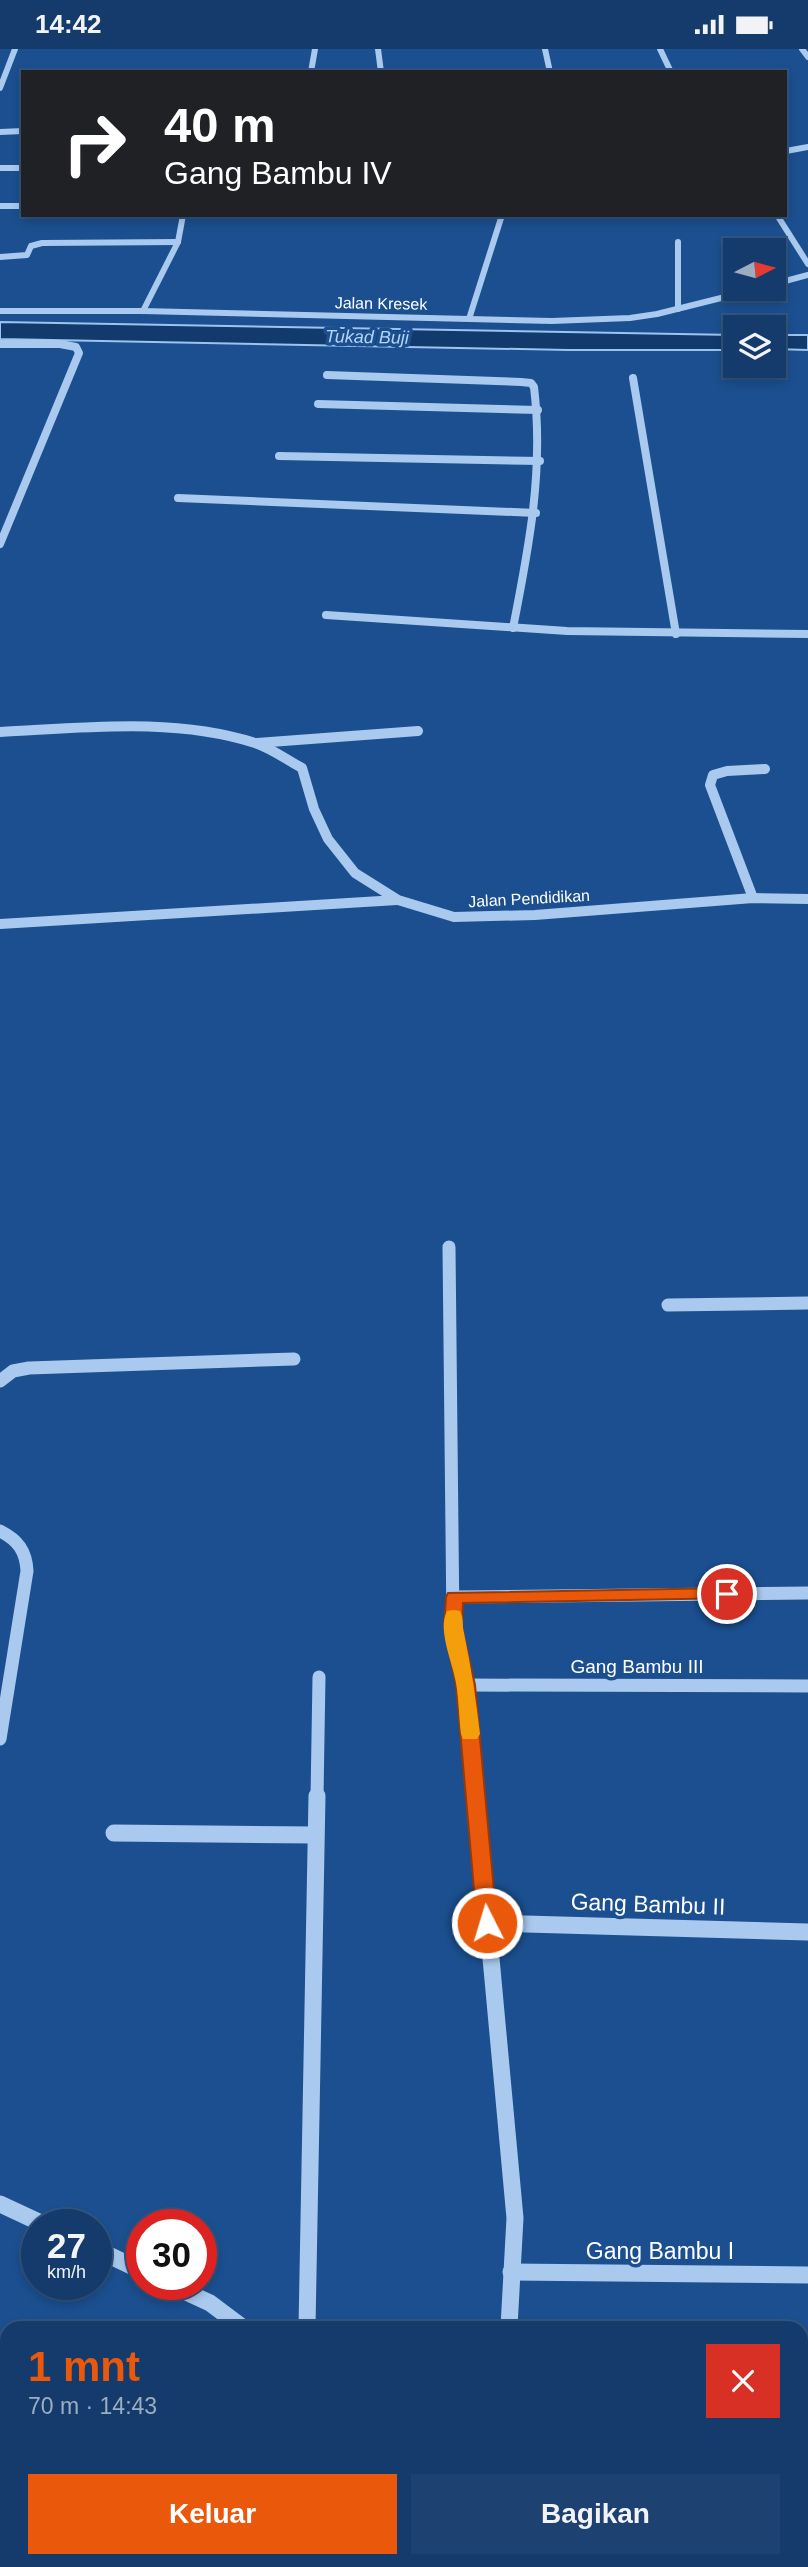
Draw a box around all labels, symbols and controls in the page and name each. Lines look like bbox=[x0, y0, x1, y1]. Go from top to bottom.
text: 14:42 bbox=[35, 9, 102, 39]
icon: right bbox=[49, 98, 140, 189]
text: 40 m bbox=[164, 98, 276, 152]
text: Gang Bambu IV bbox=[164, 155, 392, 191]
north arrow bbox=[723, 238, 786, 301]
map controls bbox=[723, 238, 786, 378]
street label: Jalan Kresek bbox=[335, 294, 428, 313]
button: layers bbox=[723, 315, 786, 378]
water label: Tukad Buji bbox=[325, 326, 410, 348]
street label: Jalan Pendidikan bbox=[468, 887, 590, 910]
pin bbox=[697, 1564, 757, 1624]
icon: arrive bbox=[708, 1575, 746, 1613]
street label: Gang Bambu III bbox=[570, 1656, 704, 1677]
position arrow bbox=[450, 1886, 524, 1960]
street label: Gang Bambu II bbox=[570, 1888, 726, 1920]
speed limit sign: 30 bbox=[126, 2209, 217, 2300]
text: 27 bbox=[47, 2226, 86, 2265]
street label: Gang Bambu I bbox=[586, 2238, 734, 2264]
text: km/h bbox=[47, 2262, 86, 2282]
text: 1 mnt bbox=[28, 2343, 140, 2390]
button: close bbox=[706, 2344, 780, 2418]
text: 70 m · 14:43 bbox=[28, 2393, 157, 2419]
button: Keluar bbox=[28, 2474, 397, 2554]
button: Bagikan bbox=[411, 2474, 780, 2554]

